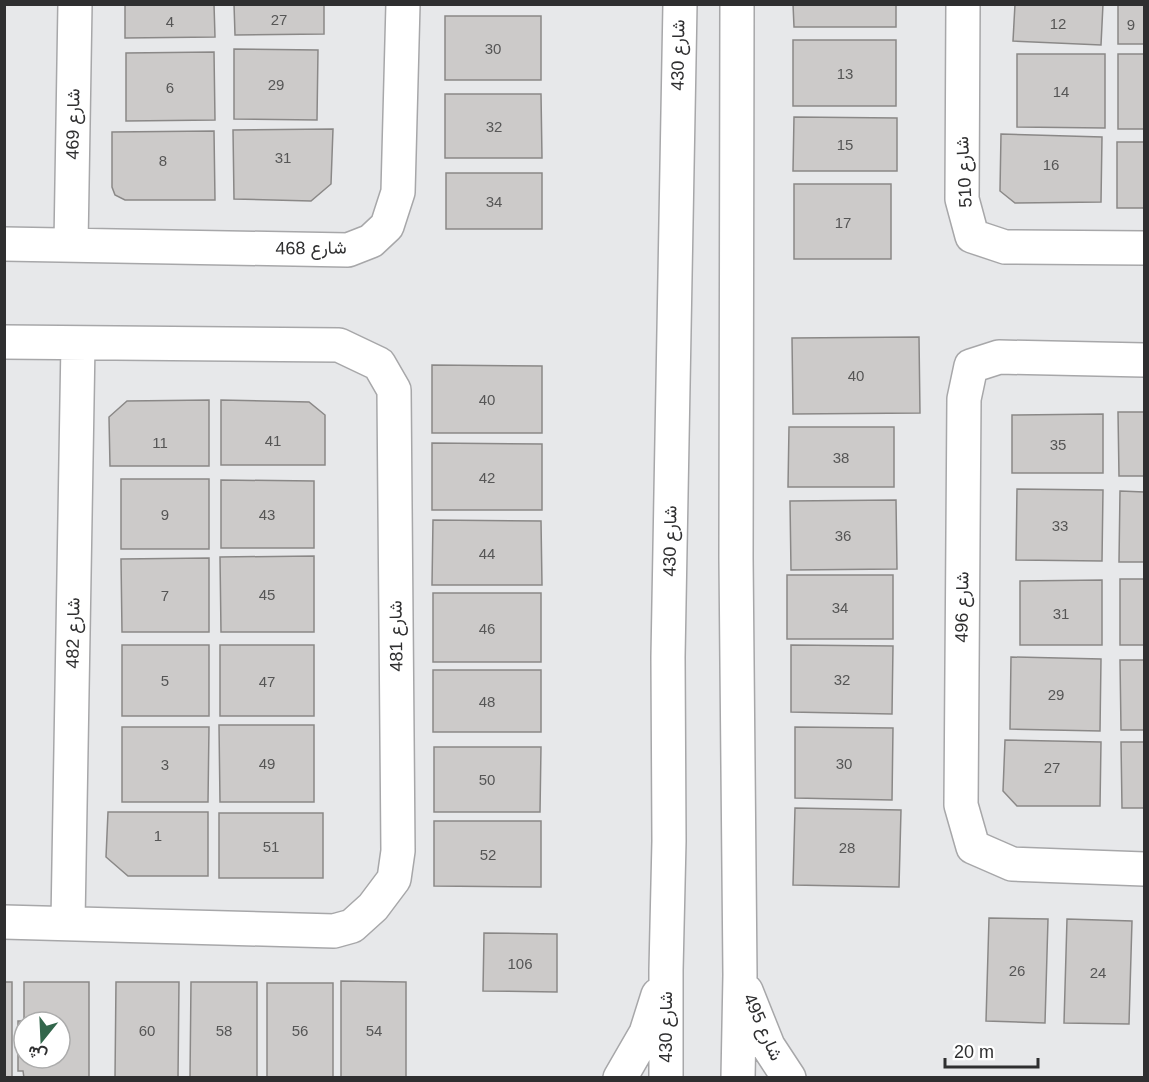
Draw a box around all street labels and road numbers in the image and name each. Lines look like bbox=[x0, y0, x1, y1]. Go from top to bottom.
street label: شارع 430 bbox=[667, 19, 691, 91]
street label: شارع 469 bbox=[62, 88, 86, 160]
street label: شارع 510 bbox=[952, 136, 978, 208]
street label: شارع 468 bbox=[275, 237, 347, 261]
street label: شارع 430 bbox=[659, 505, 683, 577]
street label: شارع 496 bbox=[951, 571, 975, 643]
street label: شارع 482 bbox=[62, 597, 86, 669]
street label: شارع 481 bbox=[385, 600, 409, 672]
street label: شارع 495 bbox=[738, 990, 787, 1064]
street label: شارع 430 bbox=[656, 991, 678, 1063]

